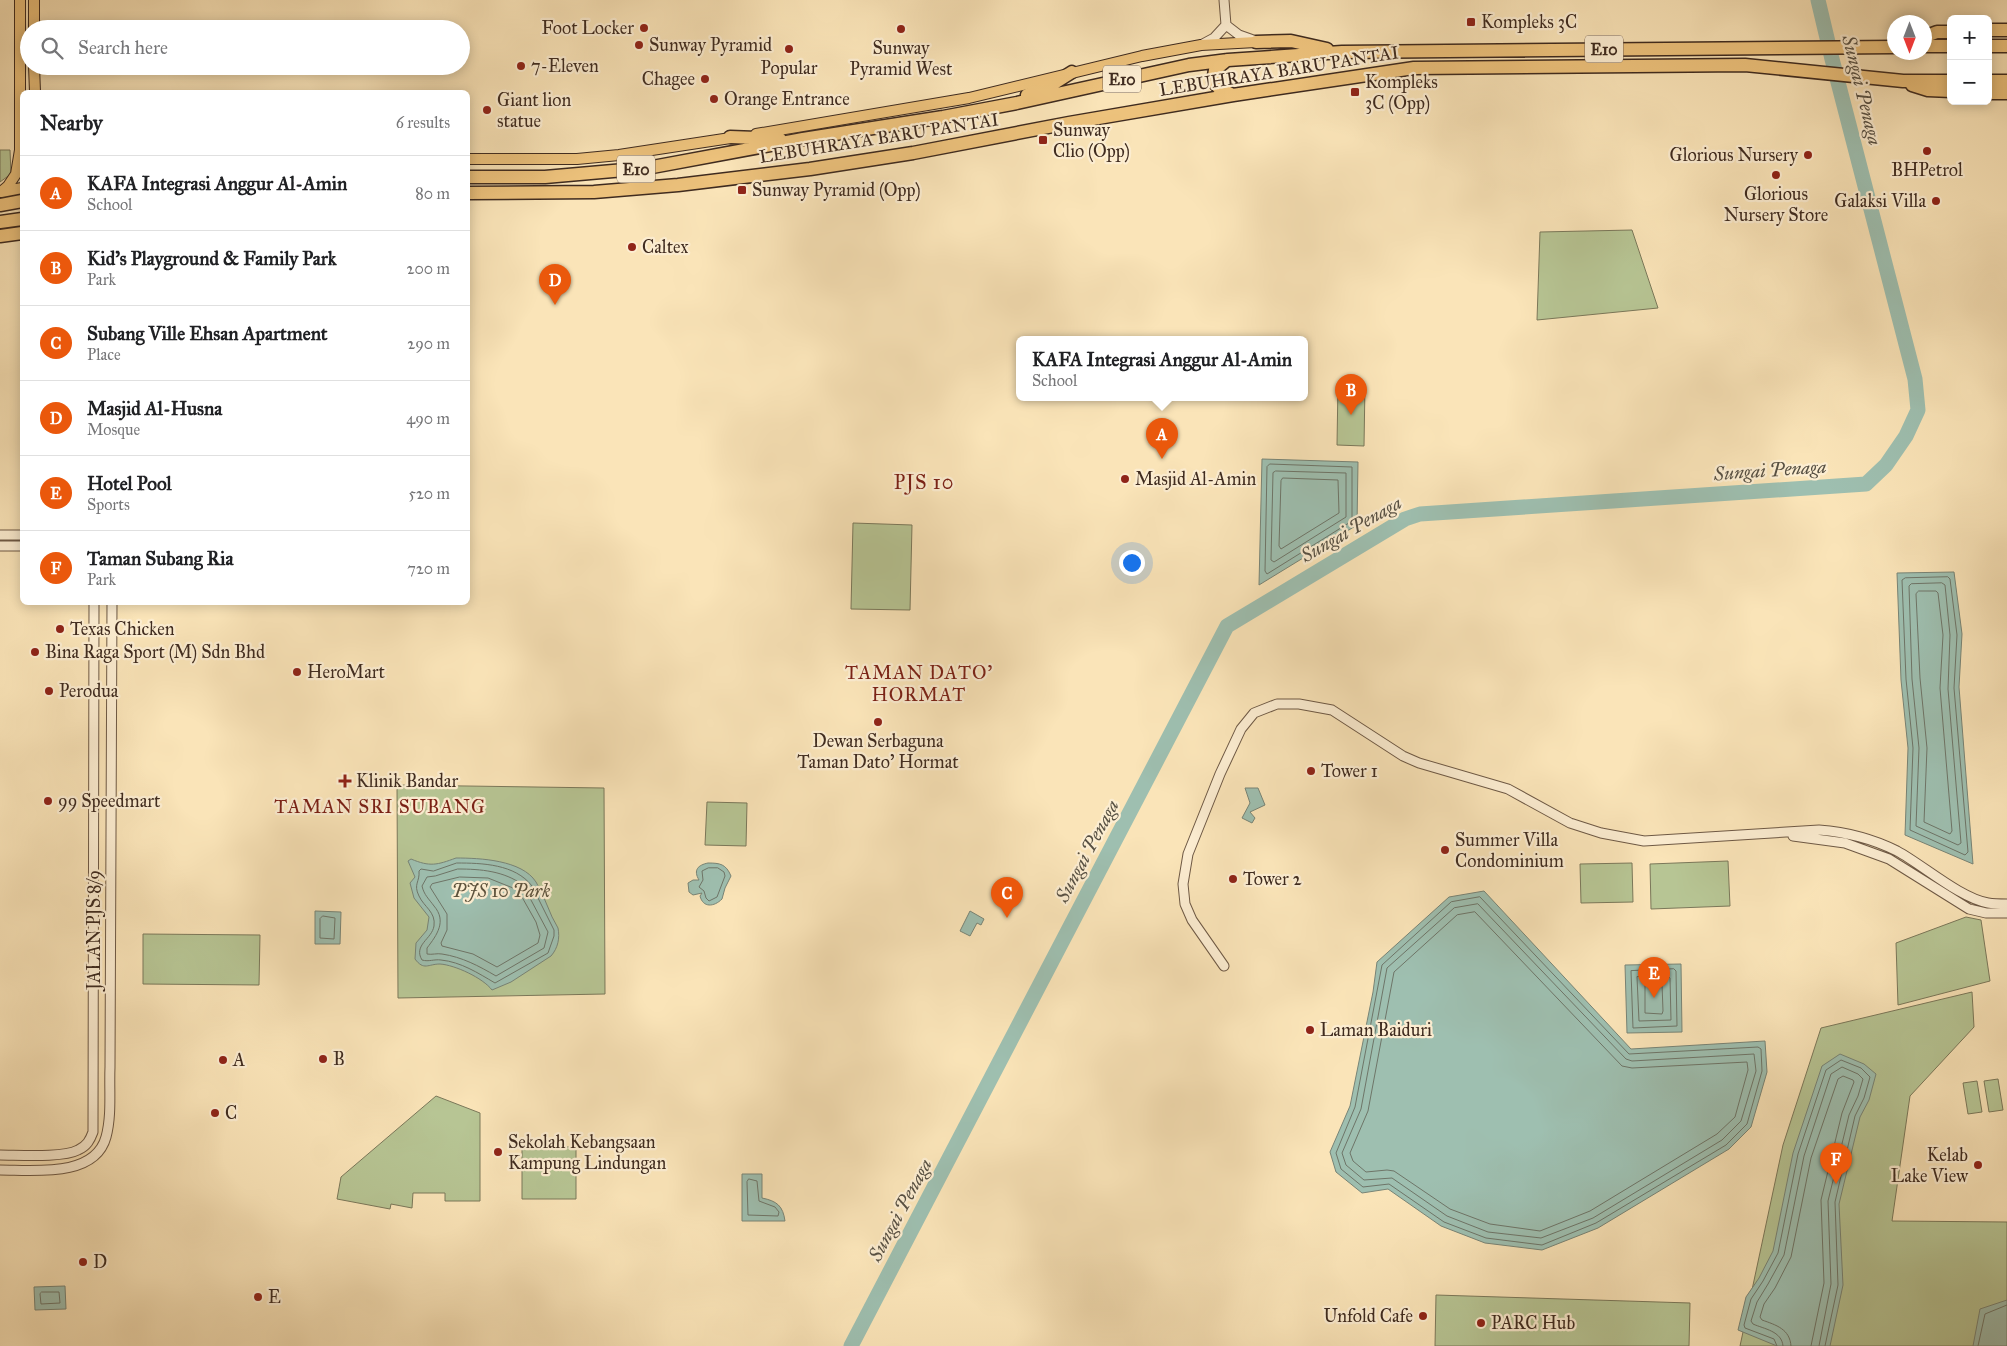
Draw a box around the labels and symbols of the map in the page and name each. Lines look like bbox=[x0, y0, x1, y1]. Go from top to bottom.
place label: Kompleks 3C bbox=[1481, 11, 1577, 33]
north arrow bbox=[1887, 15, 1932, 60]
marker: Kompleks 3C bbox=[1465, 16, 1477, 28]
place label: Foot Locker bbox=[541, 17, 634, 39]
marker: Foot Locker bbox=[638, 22, 650, 34]
marker: Sunway Pyramid West bbox=[895, 23, 907, 35]
water label: Sungai Penaga bbox=[1837, 32, 1887, 147]
place label: Sunway Pyramid bbox=[649, 34, 772, 56]
road number: E10 bbox=[1585, 36, 1623, 62]
place label: Sunway Pyramid West bbox=[850, 37, 953, 80]
marker: Sunway Pyramid bbox=[633, 39, 645, 51]
street label: LEBUHRAYA BARU PANTAI bbox=[1158, 41, 1401, 101]
marker: Popular bbox=[783, 43, 795, 55]
place label: 7-Eleven bbox=[531, 55, 599, 77]
place label: Popular bbox=[761, 57, 818, 79]
marker: 7-Eleven bbox=[515, 60, 527, 72]
road number: E10 bbox=[1103, 66, 1141, 92]
place label: Chagee bbox=[642, 68, 695, 91]
place label: Kompleks 3C (Opp) bbox=[1365, 71, 1438, 115]
marker: Chagee bbox=[699, 73, 711, 85]
marker: Kompleks 3C (Opp) bbox=[1349, 86, 1361, 98]
place label: Orange Entrance bbox=[724, 88, 850, 111]
place label: Giant lion statue bbox=[497, 89, 572, 132]
marker: Orange Entrance bbox=[708, 93, 720, 105]
marker: Giant lion statue bbox=[481, 104, 493, 116]
street label: LEBUHRAYA BARU PANTAI bbox=[758, 108, 1001, 168]
place label: Sunway Clio (Opp) bbox=[1053, 119, 1130, 163]
marker: Sunway Clio (Opp) bbox=[1037, 134, 1049, 146]
place label: Glorious Nursery bbox=[1669, 144, 1799, 166]
marker: BHPetrol bbox=[1921, 145, 1933, 157]
marker: Glorious Nursery bbox=[1802, 149, 1814, 161]
road number: E10 bbox=[617, 156, 655, 182]
place label: BHPetrol bbox=[1891, 159, 1963, 181]
marker: Glorious Nursery Store bbox=[1770, 169, 1782, 181]
place label: Sunway Pyramid (Opp) bbox=[752, 179, 921, 202]
place label: Glorious Nursery Store bbox=[1724, 183, 1828, 226]
marker: Sunway Pyramid (Opp) bbox=[736, 184, 748, 196]
place label: Galaksi Villa bbox=[1834, 190, 1926, 212]
marker: Galaksi Villa bbox=[1930, 195, 1942, 207]
place label: Caltex bbox=[642, 236, 689, 258]
marker: Caltex bbox=[626, 241, 638, 253]
pin: D bbox=[539, 264, 571, 305]
pin: B bbox=[1335, 374, 1367, 415]
pin: A bbox=[1146, 418, 1178, 459]
water label: Sungai Penaga bbox=[1712, 455, 1827, 485]
place label: Masjid Al-Amin bbox=[1135, 468, 1256, 490]
district label: PJS 10 bbox=[894, 470, 954, 495]
marker: Masjid Al-Amin bbox=[1119, 473, 1131, 485]
water label: Sungai Penaga bbox=[1296, 491, 1406, 568]
your location bbox=[1119, 550, 1145, 576]
place label: Texas Chicken bbox=[70, 618, 175, 640]
marker: Texas Chicken bbox=[54, 623, 66, 635]
place label: Bina Raga Sport (M) Sdn Bhd bbox=[45, 641, 265, 664]
marker: Bina Raga Sport (M) Sdn Bhd bbox=[29, 646, 41, 658]
place label: HeroMart bbox=[307, 661, 385, 683]
district label: TAMAN DATO' HORMAT bbox=[845, 661, 993, 706]
marker: HeroMart bbox=[291, 666, 303, 678]
place label: Perodua bbox=[59, 680, 119, 702]
marker: Perodua bbox=[43, 685, 55, 697]
marker: Dewan Serbaguna Taman Dato' Hormat bbox=[872, 716, 884, 728]
place label: Dewan Serbaguna Taman Dato' Hormat bbox=[797, 730, 959, 773]
place label: Tower 1 bbox=[1321, 760, 1378, 782]
marker: Tower 1 bbox=[1305, 765, 1317, 777]
place label: Klinik Bandar bbox=[356, 770, 458, 792]
marker: Klinik Bandar bbox=[338, 774, 352, 788]
place label: 99 Speedmart bbox=[58, 790, 161, 812]
marker: 99 Speedmart bbox=[42, 795, 54, 807]
district label: TAMAN SRI SUBANG bbox=[274, 795, 486, 818]
water label: Sungai Penaga bbox=[1050, 796, 1124, 907]
place label: Summer Villa Condominium bbox=[1455, 829, 1564, 872]
marker: Summer Villa Condominium bbox=[1439, 844, 1451, 856]
place label: Tower 2 bbox=[1243, 868, 1302, 890]
street label: JALAN PJS 8/9 bbox=[83, 870, 106, 992]
marker: Tower 2 bbox=[1227, 873, 1239, 885]
pin: C bbox=[991, 877, 1023, 918]
park label: PJS 10 Park bbox=[452, 880, 550, 902]
pin: E bbox=[1638, 957, 1670, 998]
place label: Laman Baiduri bbox=[1320, 1019, 1432, 1041]
marker: Laman Baiduri bbox=[1304, 1024, 1316, 1036]
place label: B bbox=[333, 1048, 345, 1070]
place label: A bbox=[232, 1049, 245, 1071]
marker: B bbox=[317, 1053, 329, 1065]
marker: A bbox=[217, 1054, 229, 1066]
place label: C bbox=[225, 1102, 237, 1124]
marker: C bbox=[209, 1107, 221, 1119]
place label: Sekolah Kebangsaan Kampung Lindungan bbox=[508, 1131, 666, 1175]
pin: F bbox=[1820, 1143, 1852, 1184]
place label: Kelab Lake View bbox=[1891, 1144, 1968, 1187]
marker: Sekolah Kebangsaan Kampung Lindungan bbox=[492, 1146, 504, 1158]
water label: Sungai Penaga bbox=[863, 1155, 937, 1266]
marker: Kelab Lake View bbox=[1972, 1159, 1984, 1171]
place label: D bbox=[93, 1251, 107, 1273]
marker: D bbox=[77, 1256, 89, 1268]
place label: E bbox=[268, 1286, 281, 1308]
marker: E bbox=[252, 1291, 264, 1303]
place label: Unfold Cafe bbox=[1323, 1305, 1413, 1327]
marker: Unfold Cafe bbox=[1417, 1310, 1429, 1322]
place label: PARC Hub bbox=[1491, 1312, 1575, 1334]
marker: PARC Hub bbox=[1475, 1317, 1487, 1329]

